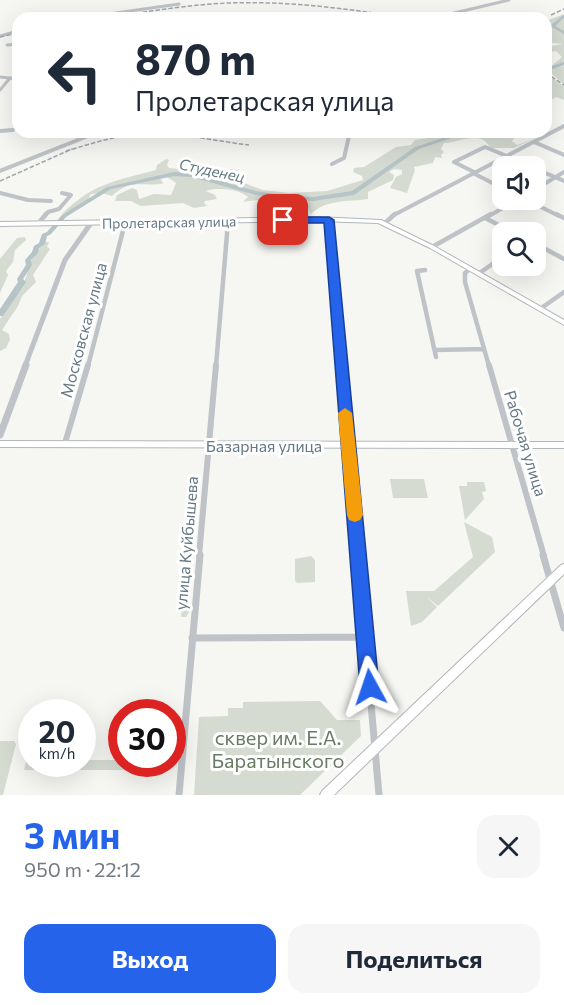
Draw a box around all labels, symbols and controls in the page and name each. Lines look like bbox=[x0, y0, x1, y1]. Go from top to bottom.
text: 870 m bbox=[135, 32, 256, 84]
icon: left bbox=[36, 36, 114, 114]
text: Пролетарская улица bbox=[135, 84, 394, 117]
water label: Студенец bbox=[178, 154, 247, 186]
map controls bbox=[492, 156, 546, 276]
button: sound bbox=[492, 156, 546, 210]
pin bbox=[257, 194, 308, 245]
icon: arrive bbox=[266, 203, 299, 236]
street label: Пролетарская улица bbox=[102, 212, 236, 232]
button: search bbox=[492, 222, 546, 276]
street label: Московская улица bbox=[56, 260, 110, 400]
street label: Рабочая улица bbox=[501, 388, 551, 498]
street label: Базарная улица bbox=[206, 436, 322, 455]
street label: улица Куйбышева bbox=[171, 475, 201, 611]
position arrow bbox=[338, 655, 402, 719]
speed limit sign: 30 bbox=[108, 699, 186, 777]
text: 20 bbox=[39, 712, 75, 749]
park label: сквер им. Е.А. Баратынского bbox=[212, 725, 344, 772]
text: km/h bbox=[39, 744, 75, 762]
text: 3 мин bbox=[24, 812, 120, 856]
button: close bbox=[477, 815, 540, 878]
text: 950 m · 22:12 bbox=[24, 857, 141, 881]
button: Выход bbox=[24, 924, 276, 993]
button: Поделиться bbox=[288, 924, 540, 993]

